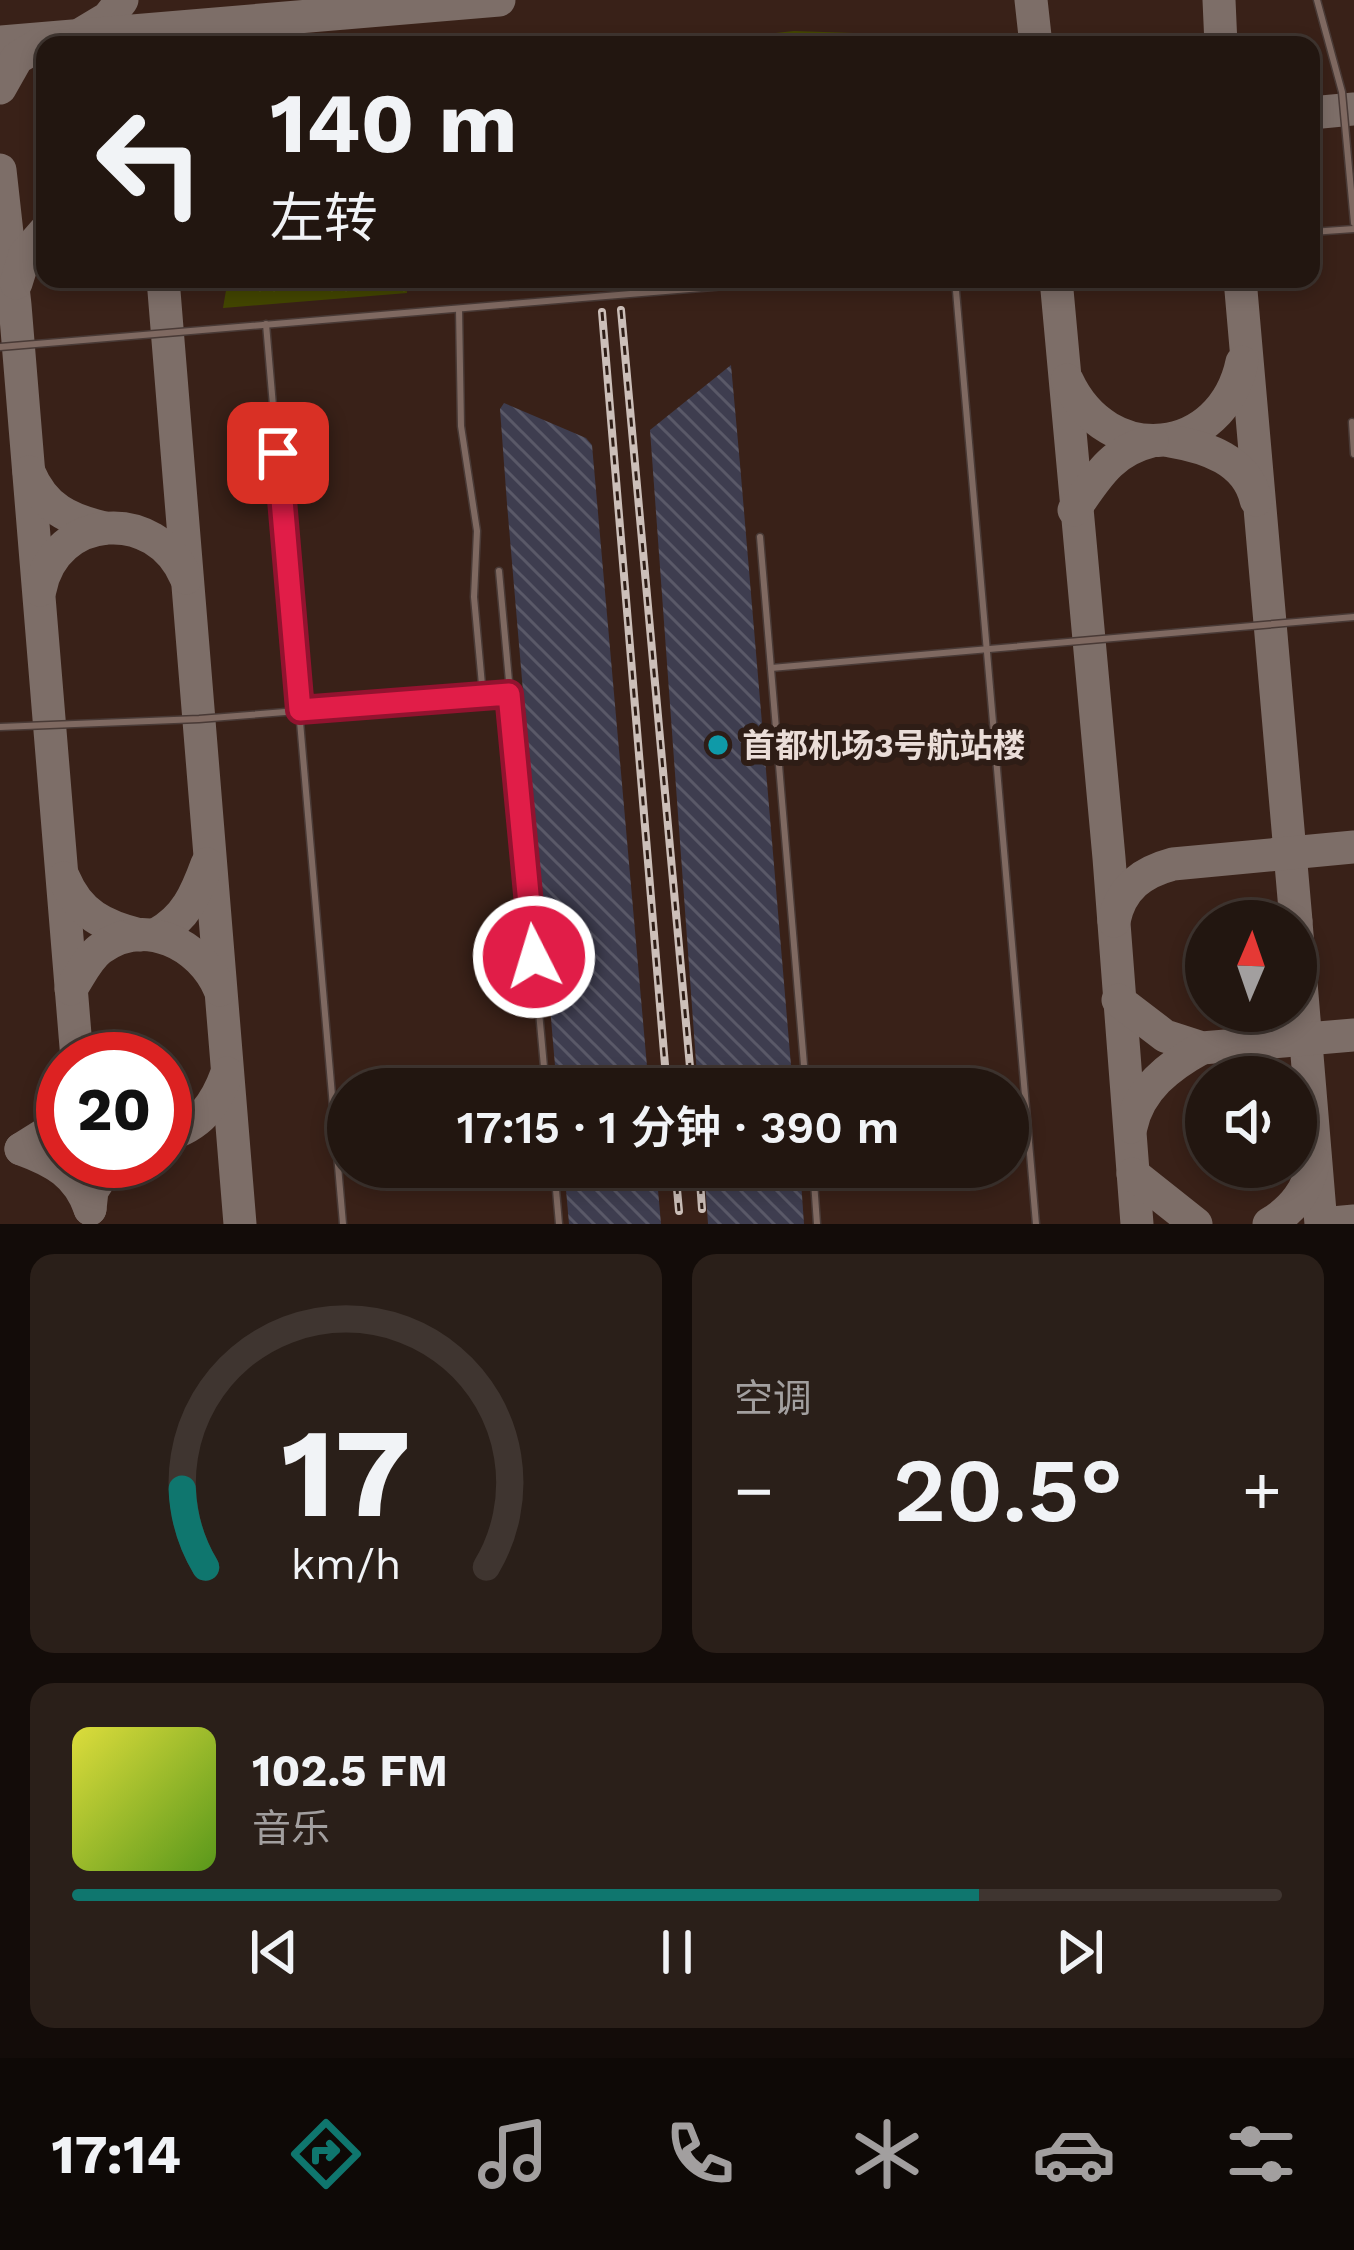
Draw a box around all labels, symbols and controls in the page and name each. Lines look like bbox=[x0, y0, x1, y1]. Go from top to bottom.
text: 140 m bbox=[270, 74, 518, 172]
icon: left bbox=[72, 84, 228, 240]
text: 左转 bbox=[270, 187, 378, 250]
pin bbox=[227, 402, 329, 504]
icon: arrive bbox=[245, 420, 311, 486]
place label: 首都机场3号航站楼 bbox=[742, 726, 1026, 765]
marker: 首都机场3号航站楼 bbox=[705, 732, 731, 758]
position arrow bbox=[471, 894, 597, 1020]
north arrow bbox=[1185, 900, 1317, 1032]
map controls bbox=[1185, 900, 1317, 1188]
speed limit sign: 20 bbox=[36, 1032, 192, 1188]
button: sound bbox=[1185, 1056, 1317, 1188]
text: 17:15 · 1 分钟 · 390 m bbox=[457, 1101, 899, 1154]
text: 空调 bbox=[734, 1376, 812, 1421]
text: 17 bbox=[281, 1400, 411, 1546]
text: 20.5° bbox=[893, 1437, 1123, 1543]
text: − bbox=[734, 1452, 774, 1529]
text: + bbox=[1242, 1452, 1282, 1529]
text: km/h bbox=[291, 1538, 401, 1588]
text: 102.5 FM bbox=[252, 1744, 448, 1797]
text: 音乐 bbox=[252, 1806, 330, 1851]
icon: previous bbox=[241, 1919, 307, 1985]
icon: pause bbox=[644, 1919, 710, 1985]
icon: next bbox=[1047, 1919, 1113, 1985]
icon: directions bbox=[284, 2112, 368, 2196]
icon: music bbox=[471, 2112, 555, 2196]
icon: phone bbox=[658, 2112, 742, 2196]
icon: climate bbox=[845, 2112, 929, 2196]
icon: car bbox=[1032, 2112, 1116, 2196]
icon: filters bbox=[1219, 2112, 1303, 2196]
text: 17:14 bbox=[51, 2123, 181, 2186]

